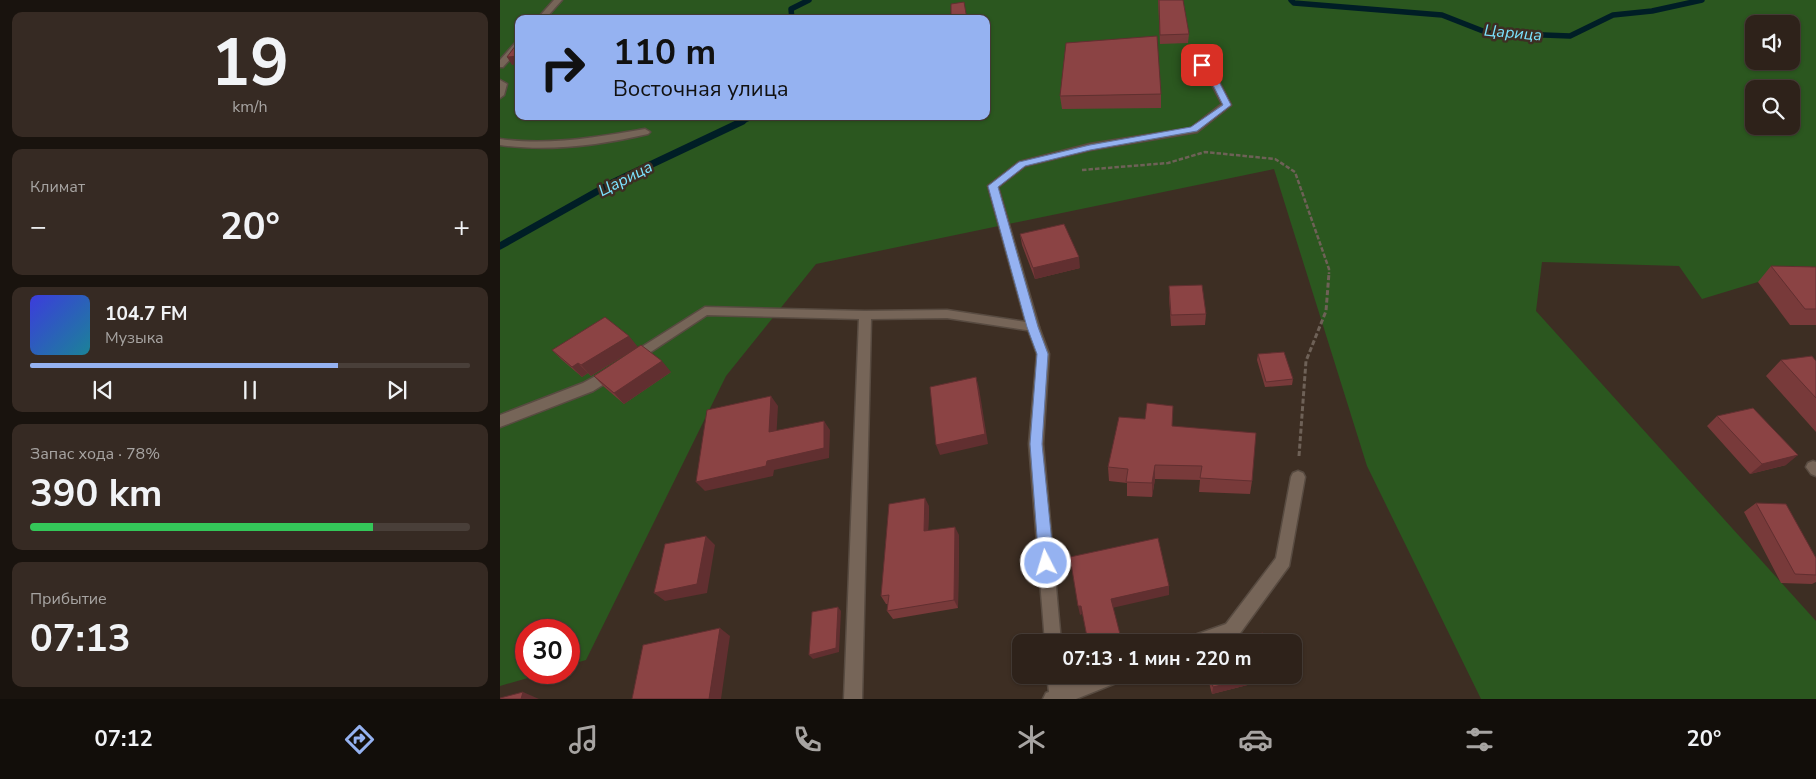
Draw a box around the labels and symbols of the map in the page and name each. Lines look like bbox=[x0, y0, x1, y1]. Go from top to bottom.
water label: Царица bbox=[1483, 19, 1543, 46]
pin bbox=[1181, 44, 1223, 86]
water label: Царица bbox=[594, 156, 656, 202]
position arrow bbox=[1019, 536, 1071, 588]
speed limit sign: 30 bbox=[515, 619, 580, 684]

